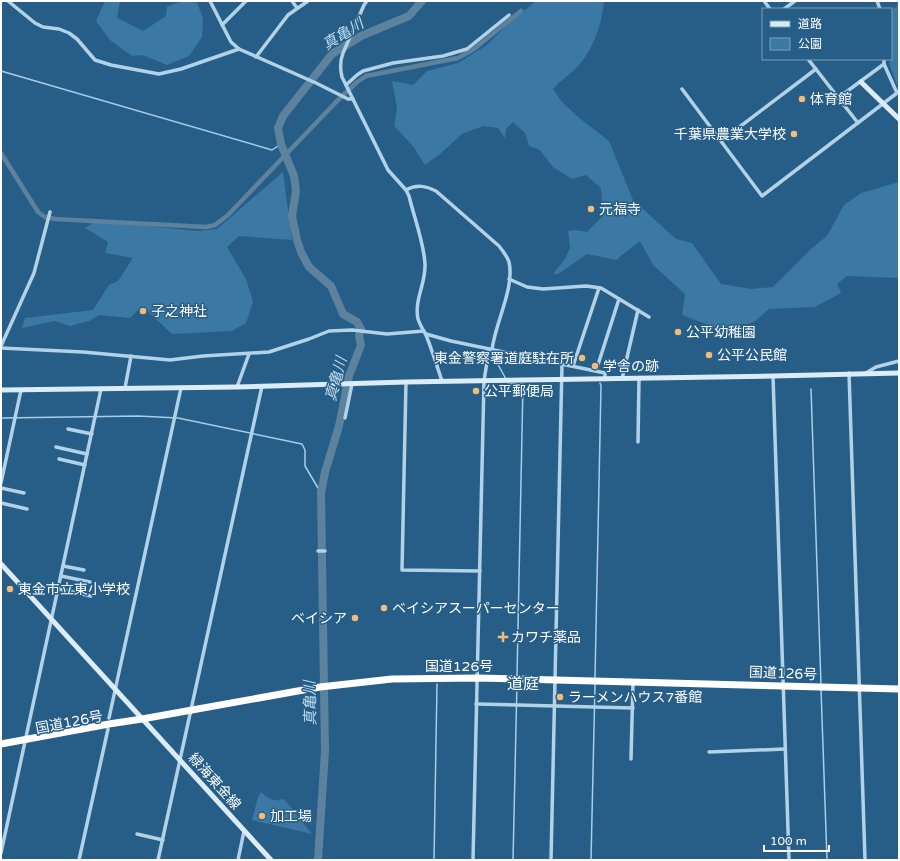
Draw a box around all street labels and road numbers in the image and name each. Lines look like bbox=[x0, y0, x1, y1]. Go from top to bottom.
street label: 国道126号 bbox=[425, 658, 493, 675]
street label: 国道126号 bbox=[749, 664, 817, 683]
street label: 国道126号 bbox=[34, 708, 104, 737]
street label: 緑海東金線 bbox=[185, 750, 244, 813]

